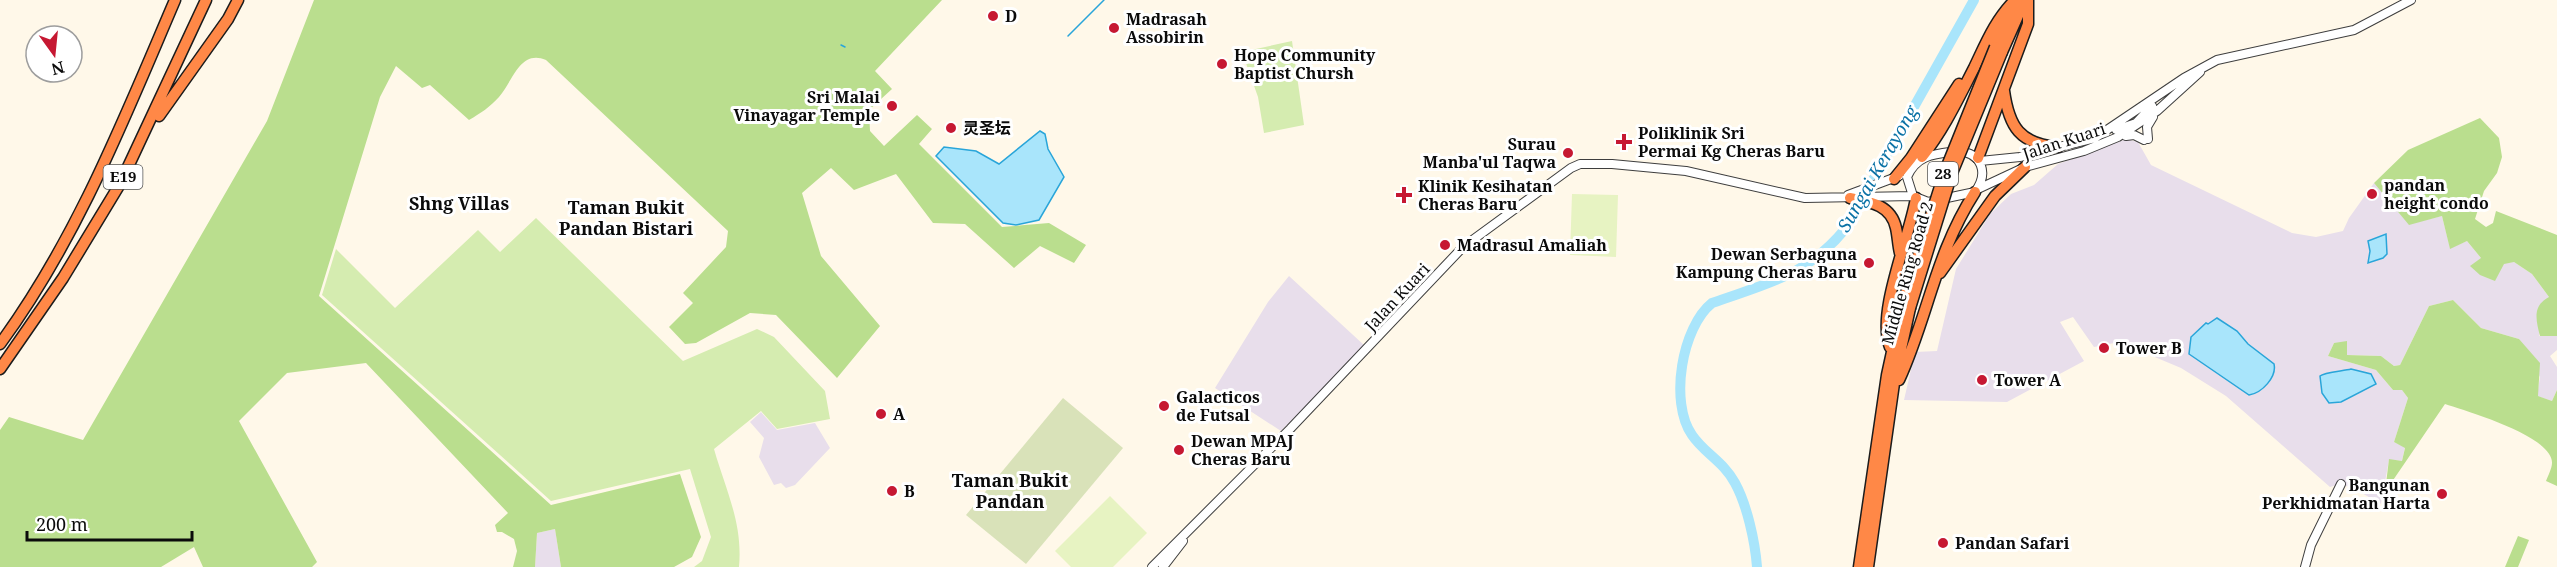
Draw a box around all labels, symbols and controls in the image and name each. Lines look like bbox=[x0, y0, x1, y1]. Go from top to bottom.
place label: D bbox=[1005, 5, 1017, 27]
place label: Madrasah Assobirin bbox=[1126, 8, 1207, 48]
marker: D bbox=[986, 9, 1000, 23]
marker: Madrasah Assobirin bbox=[1107, 21, 1121, 35]
north arrow bbox=[24, 24, 84, 84]
place label: Hope Community Baptist Chursh bbox=[1234, 44, 1376, 84]
text: N bbox=[49, 56, 67, 81]
marker: Hope Community Baptist Chursh bbox=[1215, 57, 1229, 71]
place label: Sri Malai Vinayagar Temple bbox=[733, 86, 880, 126]
marker: Sri Malai Vinayagar Temple bbox=[885, 99, 899, 113]
water label: Sungai Kerayong bbox=[1831, 100, 1923, 236]
place label: 灵圣坛 bbox=[963, 117, 1011, 139]
street label: Jalan Kuari bbox=[2019, 117, 2108, 165]
marker: 灵圣坛 bbox=[944, 121, 958, 135]
place label: Poliklinik Sri Permai Kg Cheras Baru bbox=[1638, 122, 1825, 162]
place label: Surau Manba'ul Taqwa bbox=[1423, 133, 1556, 173]
marker: Poliklinik Sri Permai Kg Cheras Baru bbox=[1615, 133, 1633, 151]
marker: Surau Manba'ul Taqwa bbox=[1561, 146, 1575, 160]
road number: 28 bbox=[1928, 162, 1958, 186]
road number: E19 bbox=[104, 165, 142, 189]
place label: pandan height condo bbox=[2384, 174, 2489, 214]
place label: Klinik Kesihatan Cheras Baru bbox=[1418, 175, 1553, 215]
marker: Klinik Kesihatan Cheras Baru bbox=[1395, 186, 1413, 204]
marker: pandan height condo bbox=[2365, 187, 2379, 201]
district label: Shng Villas bbox=[409, 191, 509, 215]
district label: Taman Bukit Pandan Bistari bbox=[559, 195, 694, 240]
street label: Middle Ring Road 2 bbox=[1876, 199, 1938, 347]
place label: Madrasul Amaliah bbox=[1457, 234, 1607, 256]
marker: Madrasul Amaliah bbox=[1438, 238, 1452, 252]
place label: Dewan Serbaguna Kampung Cheras Baru bbox=[1676, 243, 1857, 283]
marker: Dewan Serbaguna Kampung Cheras Baru bbox=[1862, 256, 1876, 270]
street label: Jalan Kuari bbox=[1359, 258, 1434, 337]
place label: Tower B bbox=[2116, 337, 2182, 359]
marker: Tower B bbox=[2097, 341, 2111, 355]
place label: Tower A bbox=[1994, 369, 2062, 391]
marker: Tower A bbox=[1975, 373, 1989, 387]
place label: Galacticos de Futsal bbox=[1176, 386, 1260, 426]
marker: Galacticos de Futsal bbox=[1157, 399, 1171, 413]
place label: A bbox=[893, 403, 906, 425]
marker: A bbox=[874, 407, 888, 421]
place label: Dewan MPAJ Cheras Baru bbox=[1191, 430, 1294, 470]
marker: Dewan MPAJ Cheras Baru bbox=[1172, 443, 1186, 457]
district label: Taman Bukit Pandan bbox=[952, 468, 1068, 513]
place label: Bangunan Perkhidmatan Harta bbox=[2262, 474, 2430, 514]
place label: B bbox=[904, 480, 915, 502]
marker: B bbox=[885, 484, 899, 498]
marker: Bangunan Perkhidmatan Harta bbox=[2435, 487, 2449, 501]
scale bar bbox=[27, 504, 192, 542]
text: 200 m bbox=[36, 512, 88, 536]
place label: Pandan Safari bbox=[1955, 532, 2070, 554]
marker: Pandan Safari bbox=[1936, 536, 1950, 550]

